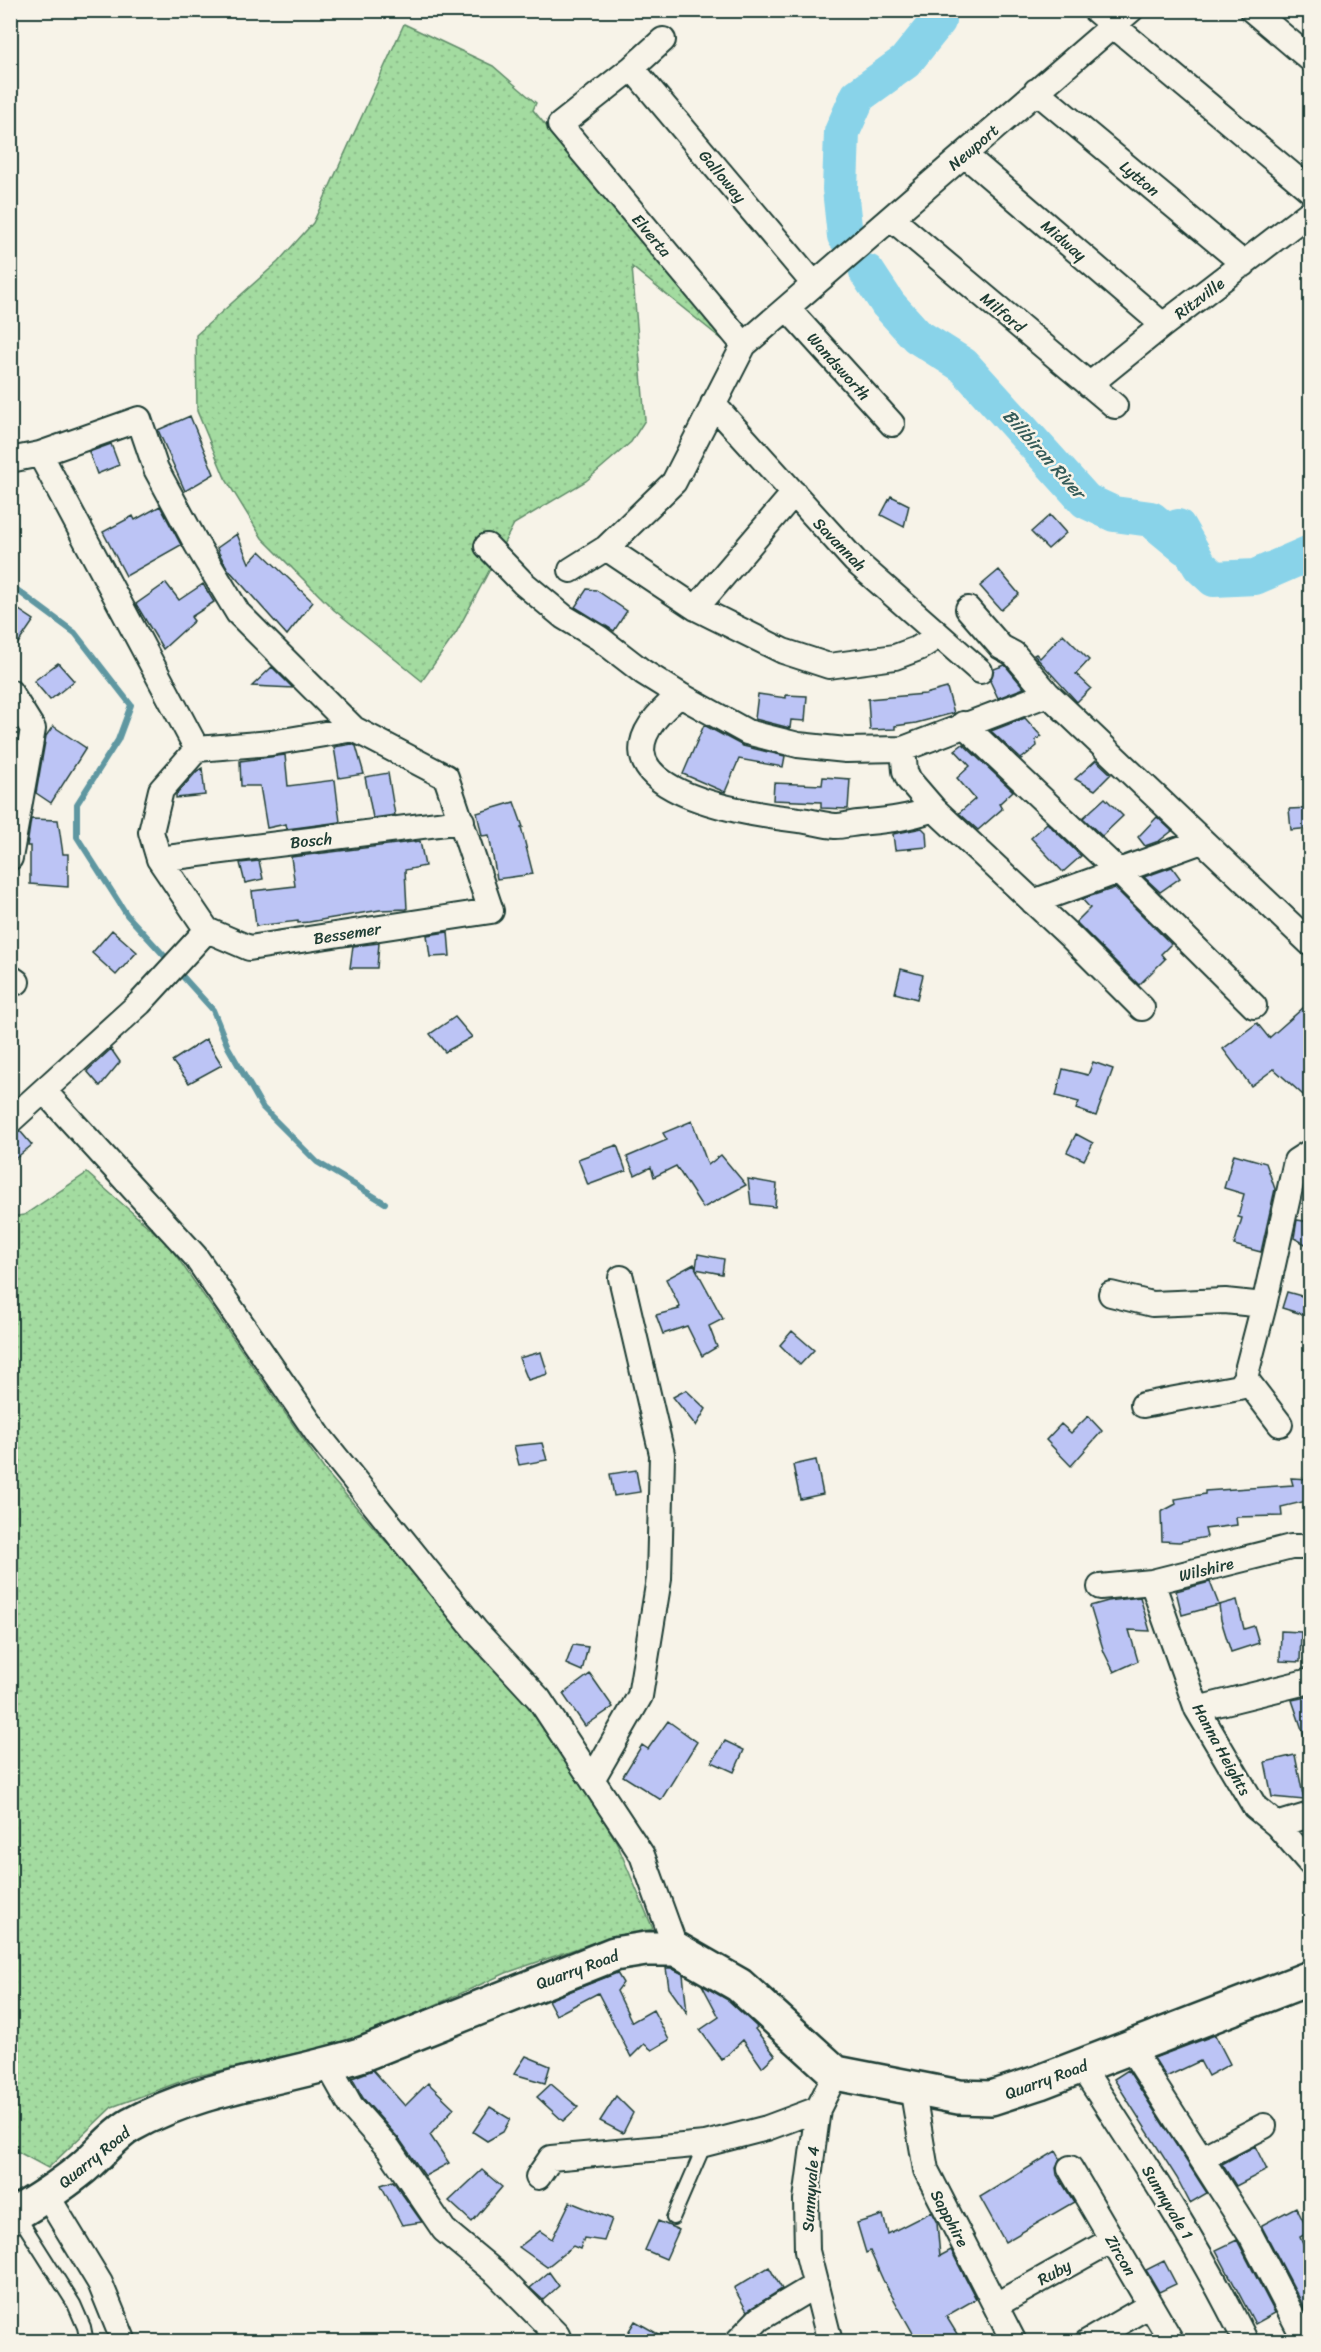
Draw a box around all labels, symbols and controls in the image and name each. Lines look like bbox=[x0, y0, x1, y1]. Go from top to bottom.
street label: Newport bbox=[941, 117, 1006, 178]
street label: Galloway bbox=[691, 143, 754, 210]
street label: Lytton bbox=[1113, 153, 1167, 204]
street label: Elverta bbox=[624, 207, 680, 265]
street label: Midway bbox=[1034, 212, 1094, 269]
street label: Ritzville bbox=[1168, 269, 1231, 327]
street label: Milford bbox=[973, 285, 1033, 341]
street label: Wandsworth bbox=[800, 325, 878, 407]
water label: Bilibiran River bbox=[995, 402, 1096, 509]
street label: Savannah bbox=[806, 510, 873, 579]
street label: Bosch bbox=[289, 824, 333, 857]
street label: Bessemer bbox=[311, 914, 384, 953]
street label: Wilshire bbox=[1176, 1549, 1237, 1590]
street label: Hanna Heights bbox=[1184, 1697, 1259, 1801]
street label: Quarry Road bbox=[532, 1941, 624, 1998]
street label: Quarry Road bbox=[1001, 2051, 1093, 2108]
street label: Quarry Road bbox=[52, 2118, 138, 2196]
street label: Sunnyvale 4 bbox=[793, 2145, 828, 2233]
street label: Sunnyvale 1 bbox=[1134, 2159, 1201, 2245]
street label: Sapphire bbox=[922, 2184, 977, 2253]
street label: Zircon bbox=[1097, 2229, 1144, 2282]
street label: Ruby bbox=[1032, 2251, 1077, 2294]

